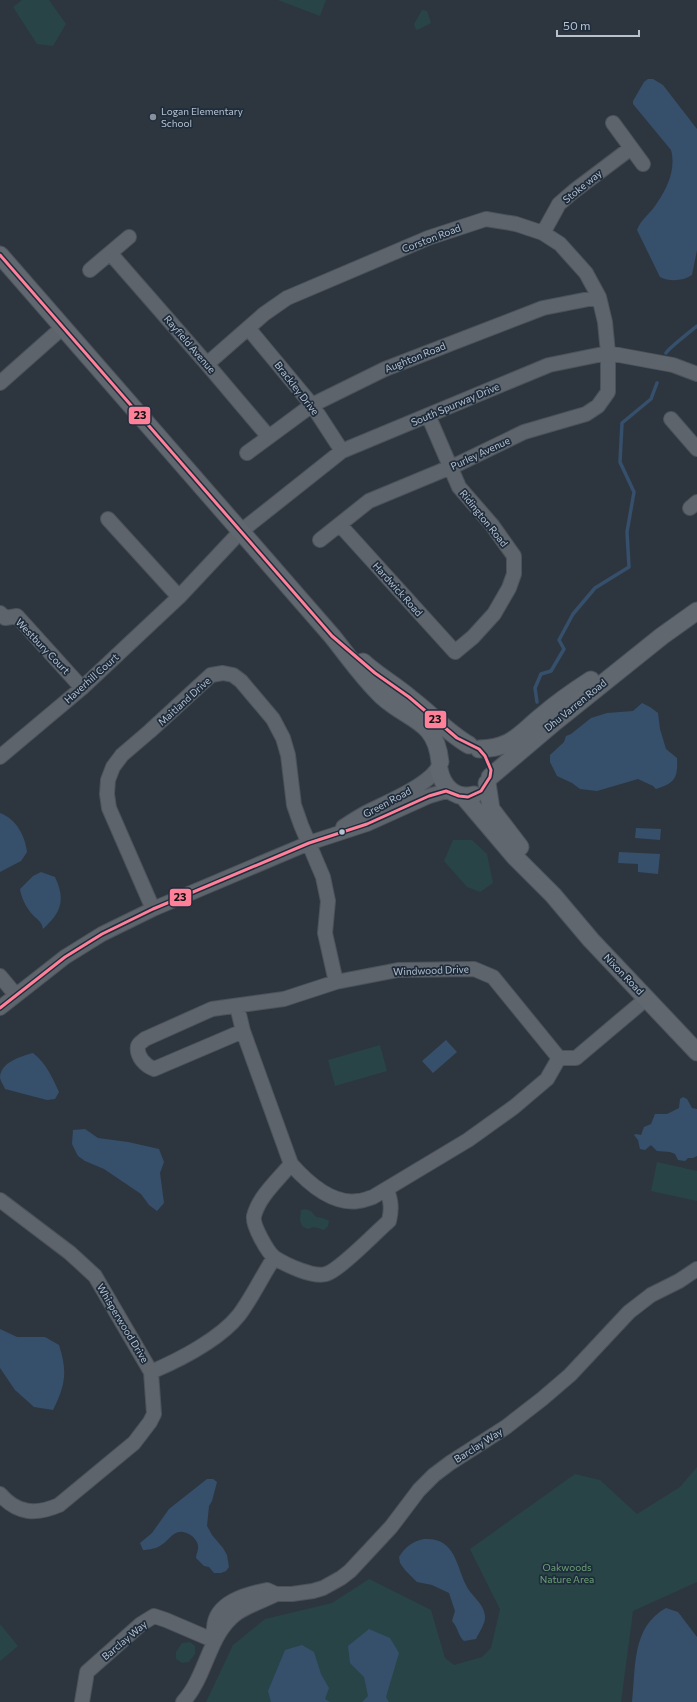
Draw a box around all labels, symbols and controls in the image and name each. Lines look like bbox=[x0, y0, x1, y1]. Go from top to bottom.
scale bar bbox=[557, 12, 639, 38]
text: 50 m bbox=[563, 18, 591, 32]
place label: Logan Elementary School bbox=[161, 105, 243, 129]
marker: Logan Elementary School bbox=[148, 112, 158, 122]
street label: Stoke way bbox=[560, 167, 604, 205]
street label: Corston Road bbox=[400, 221, 462, 255]
street label: Rayfield Avenue bbox=[162, 313, 218, 375]
street label: Aughton Road bbox=[383, 339, 447, 375]
street label: Brackley Drive bbox=[272, 359, 322, 417]
street label: South Spurway Drive bbox=[409, 380, 501, 428]
line badge: 23 bbox=[128, 406, 151, 425]
text: 23 bbox=[134, 408, 146, 421]
street label: Purley Avenue bbox=[448, 434, 512, 472]
street label: Ridington Road bbox=[457, 487, 511, 549]
street label: Hardwick Road bbox=[371, 560, 426, 619]
street label: Westbury Court bbox=[14, 616, 72, 676]
street label: Haverhill Court bbox=[61, 651, 121, 705]
street label: Maitland Drive bbox=[155, 674, 213, 728]
street label: Dhu Varren Road bbox=[542, 676, 609, 734]
line badge: 23 bbox=[424, 710, 447, 729]
text: 23 bbox=[429, 712, 441, 725]
street label: Green Road bbox=[361, 784, 413, 820]
unlabelled marker bbox=[337, 827, 347, 837]
line badge: 23 bbox=[169, 888, 192, 907]
text: 23 bbox=[174, 890, 186, 903]
street label: Nixon Road bbox=[602, 951, 647, 997]
street label: Windwood Drive bbox=[393, 963, 469, 977]
street label: Whisperwood Drive bbox=[95, 1281, 151, 1365]
street label: Barclay Way bbox=[452, 1425, 504, 1465]
park label: Oakwoods Nature Area bbox=[540, 1561, 594, 1585]
street label: Barclay Way bbox=[99, 1618, 149, 1662]

